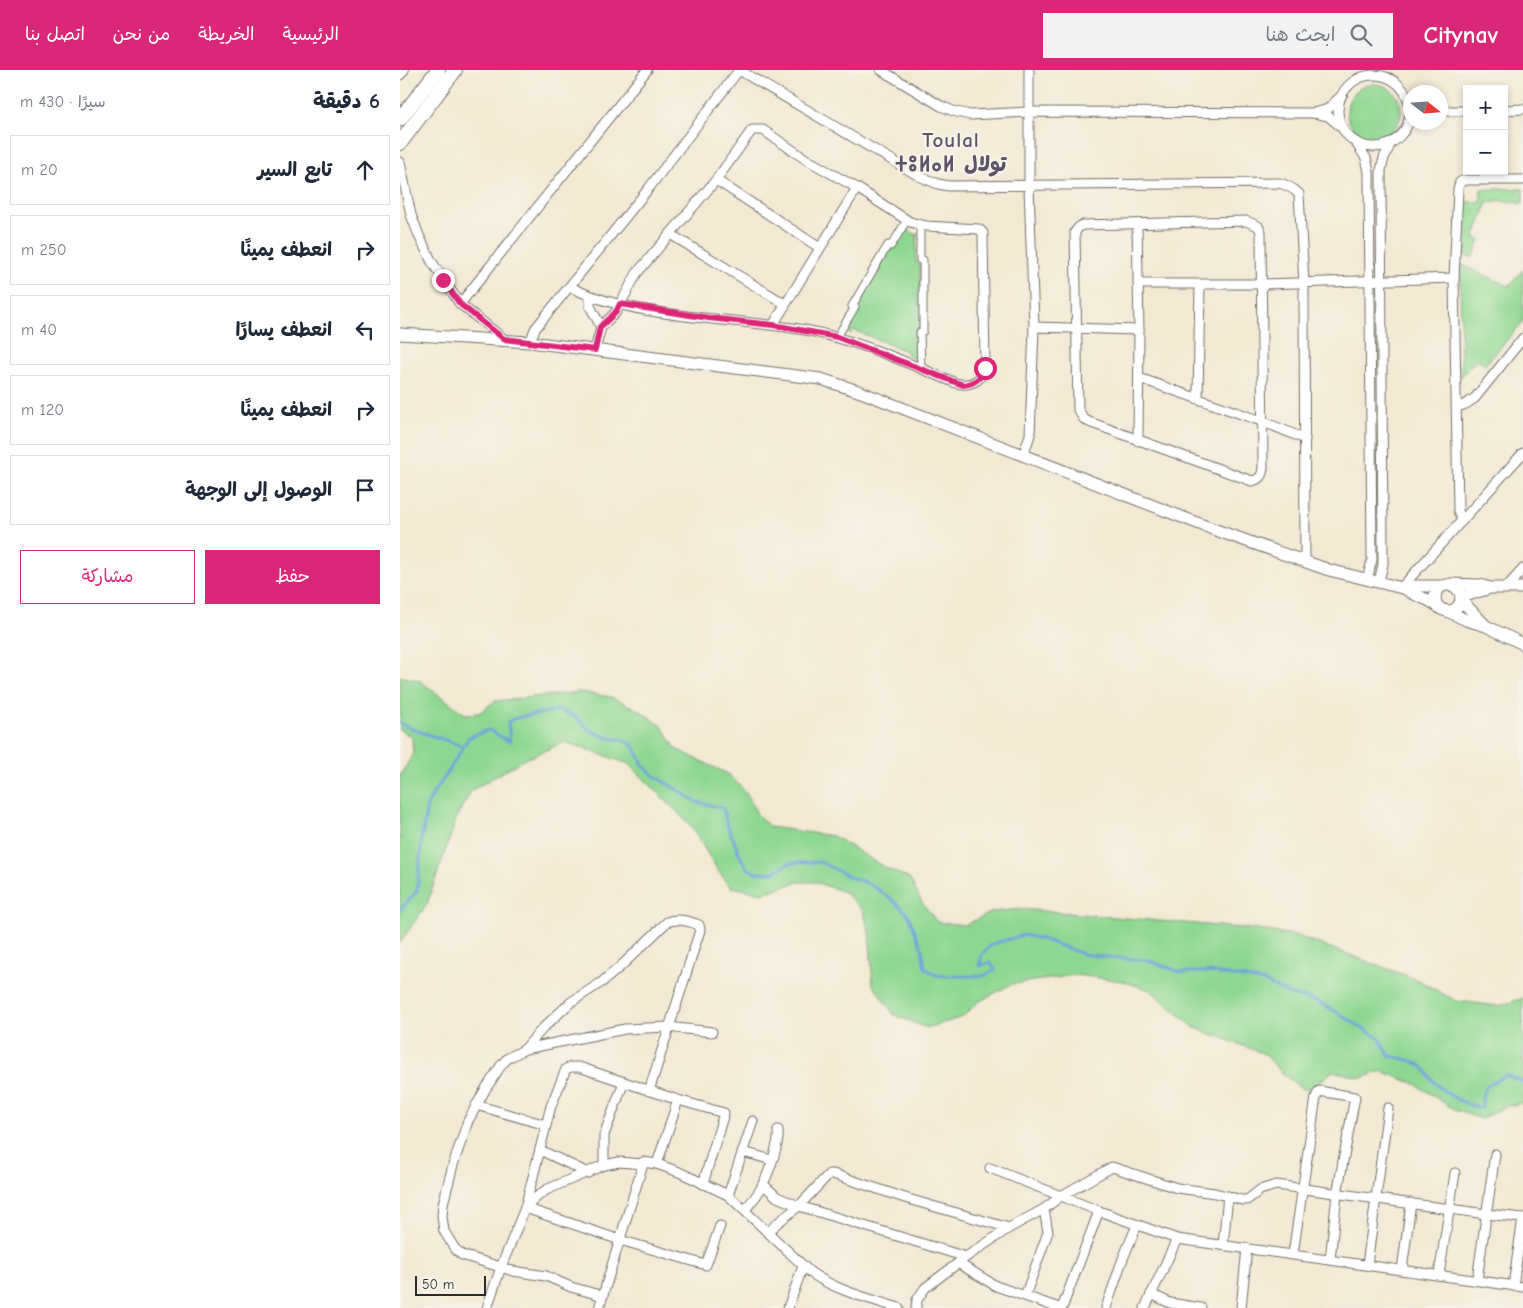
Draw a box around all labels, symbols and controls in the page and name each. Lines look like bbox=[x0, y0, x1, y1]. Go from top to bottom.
search box bbox=[1043, 13, 1393, 58]
icon: search bbox=[1347, 21, 1375, 49]
text: Citynav bbox=[1423, 21, 1498, 49]
text: اتصل بنا bbox=[25, 24, 85, 45]
text: من نحن bbox=[113, 24, 170, 45]
text: الخريطة bbox=[198, 24, 254, 45]
text: الرئيسية bbox=[282, 24, 339, 45]
text: ابحث هنا bbox=[1266, 24, 1335, 46]
north arrow bbox=[1403, 85, 1448, 130]
map controls bbox=[1463, 85, 1508, 175]
button: + bbox=[1463, 85, 1508, 130]
text: 6 دقيقة bbox=[313, 89, 380, 113]
text: سيرًا · 430 m bbox=[20, 93, 106, 111]
district label: Toulal ⵜⵓⵍⴰⵍ تولال bbox=[896, 128, 1007, 177]
button: − bbox=[1463, 130, 1508, 175]
icon: ahead bbox=[351, 156, 379, 184]
text: تابع السير bbox=[258, 159, 332, 181]
text: 20 m bbox=[21, 161, 58, 179]
icon: right bbox=[351, 236, 379, 264]
text: انعطف يمينًا bbox=[240, 239, 332, 261]
text: 250 m bbox=[21, 241, 66, 259]
route end bbox=[432, 269, 455, 292]
icon: left bbox=[351, 316, 379, 344]
text: انعطف يسارًا bbox=[235, 319, 332, 341]
text: 40 m bbox=[21, 321, 57, 339]
route start bbox=[974, 357, 997, 380]
icon: right bbox=[351, 396, 379, 424]
text: انعطف يمينًا bbox=[240, 399, 332, 421]
text: 120 m bbox=[21, 401, 64, 419]
icon: arrive bbox=[351, 476, 379, 504]
text: الوصول إلى الوجهة bbox=[185, 479, 332, 501]
button: مشاركة bbox=[20, 550, 195, 604]
button: حفظ bbox=[205, 550, 380, 604]
scale bar bbox=[415, 1273, 486, 1296]
text: 50 m bbox=[422, 1276, 454, 1293]

